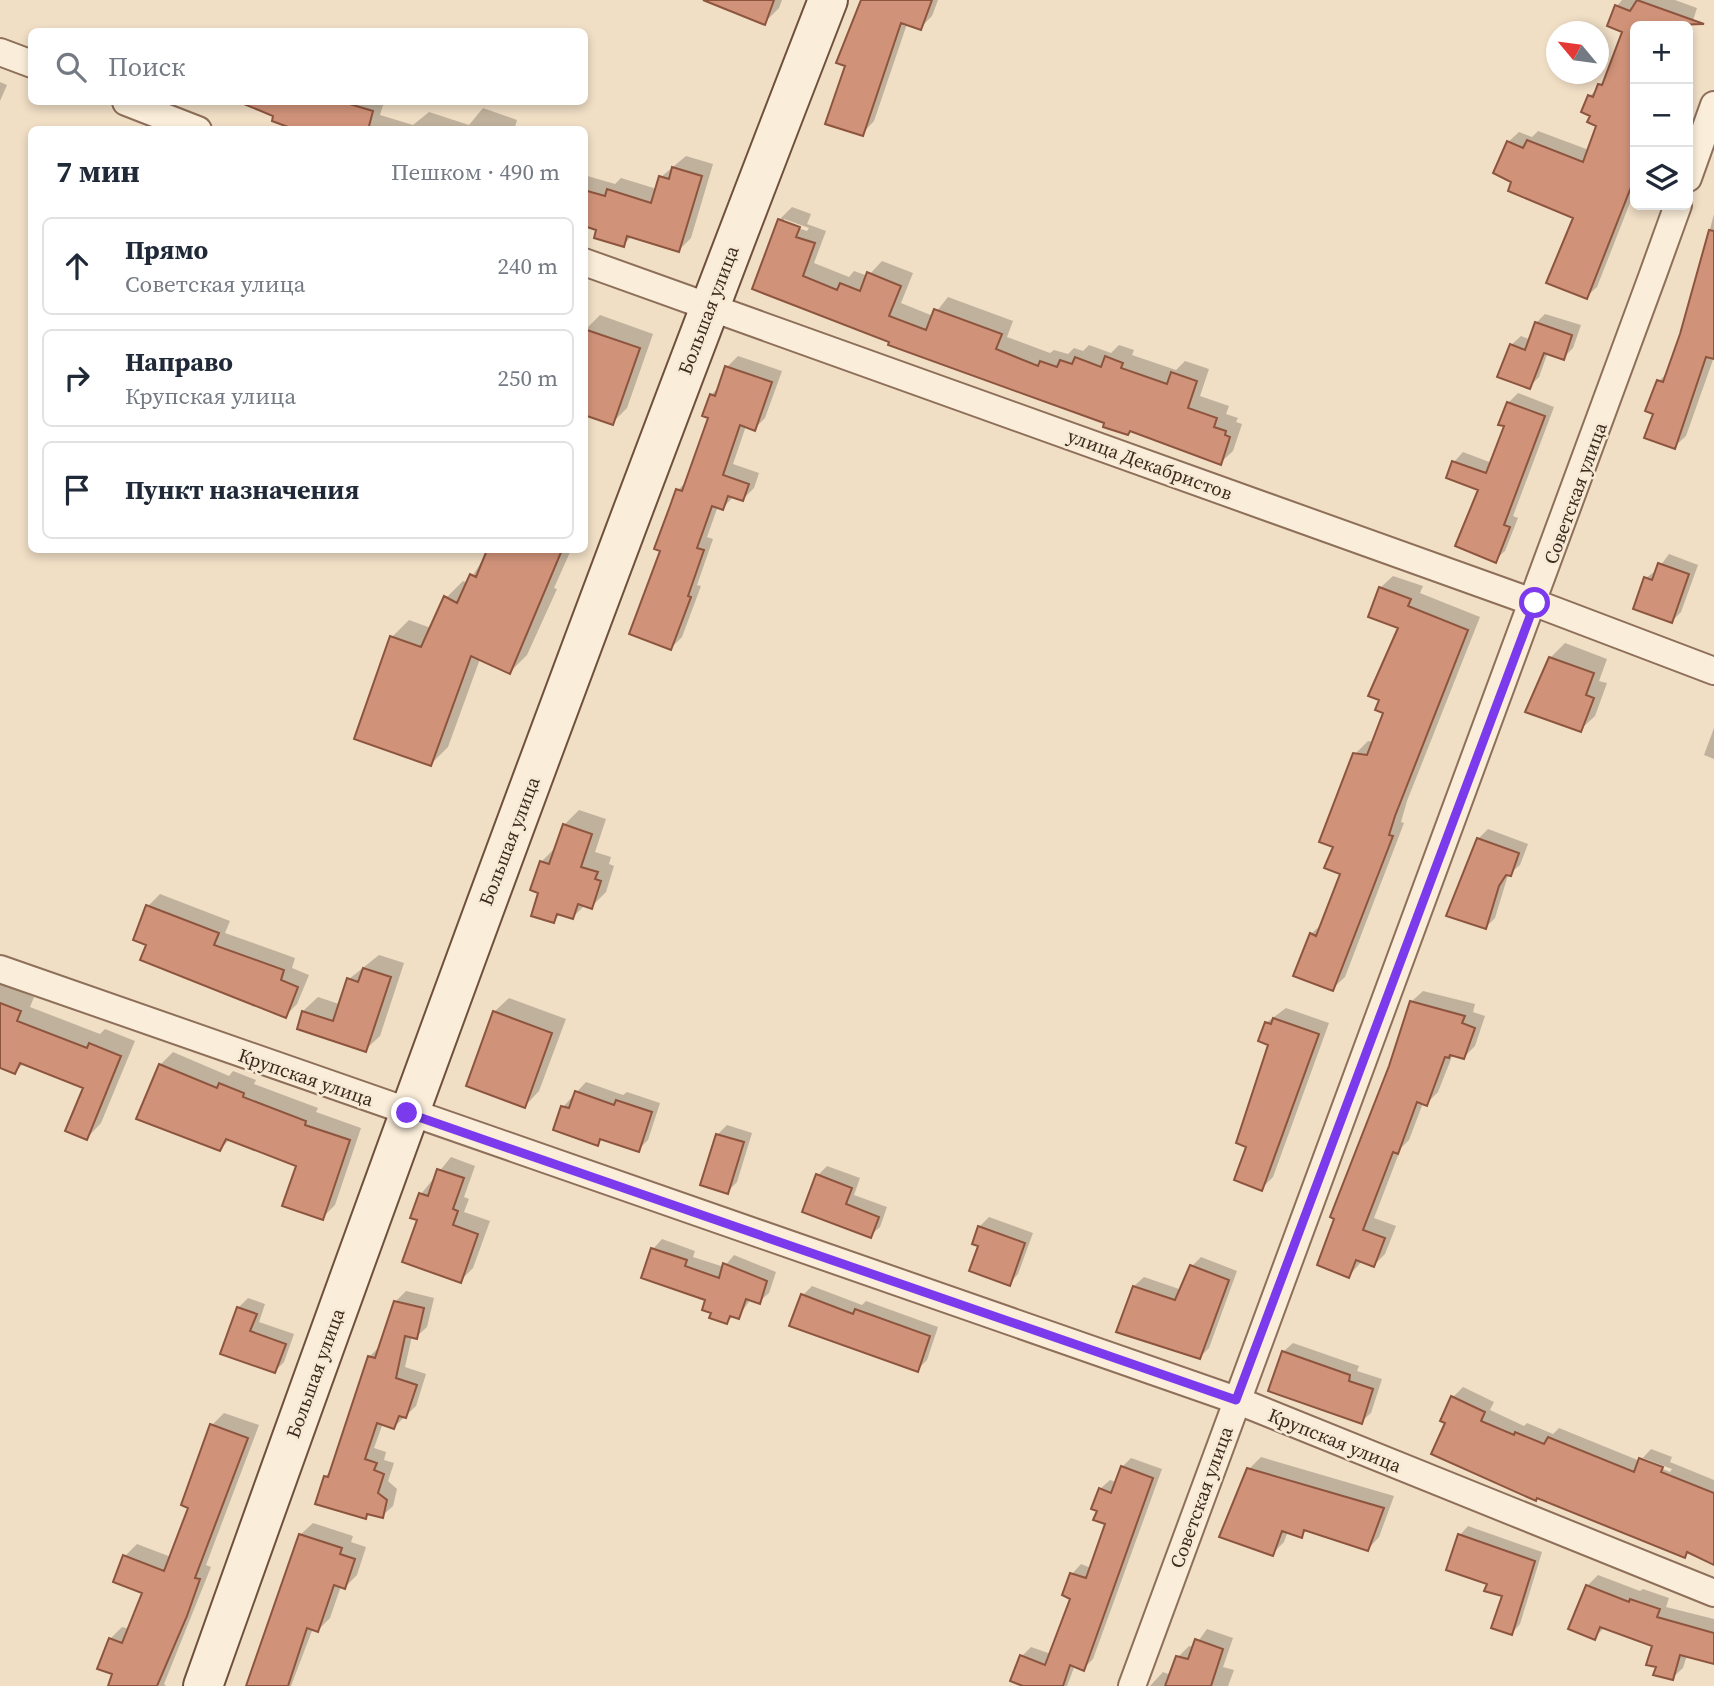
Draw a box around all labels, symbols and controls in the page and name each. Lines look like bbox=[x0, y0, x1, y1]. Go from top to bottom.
north arrow bbox=[1546, 21, 1609, 84]
map controls bbox=[1630, 21, 1693, 210]
button: + bbox=[1630, 21, 1693, 84]
search box bbox=[28, 28, 588, 105]
icon: search bbox=[52, 48, 90, 86]
text: Поиск bbox=[108, 49, 185, 85]
button: − bbox=[1630, 84, 1693, 147]
button: layers bbox=[1630, 147, 1693, 210]
text: 7 мин bbox=[56, 151, 140, 192]
text: Пешком · 490 m bbox=[391, 156, 560, 188]
text: Прямо bbox=[125, 232, 208, 268]
street label: Большая улица bbox=[671, 241, 745, 378]
icon: ahead bbox=[58, 247, 96, 285]
text: 240 m bbox=[497, 250, 558, 282]
text: Советская улица bbox=[125, 268, 306, 300]
text: Направо bbox=[125, 344, 233, 380]
icon: right bbox=[58, 359, 96, 397]
text: 250 m bbox=[497, 362, 558, 394]
text: Крупская улица bbox=[125, 380, 296, 412]
street label: Советская улица bbox=[1537, 418, 1613, 568]
street label: улица Декабристов bbox=[1064, 422, 1236, 506]
icon: arrive bbox=[58, 471, 96, 509]
text: Пункт назначения bbox=[125, 472, 359, 508]
route start bbox=[1519, 587, 1550, 618]
street label: Большая улица bbox=[472, 772, 546, 909]
street label: Крупская улица bbox=[235, 1042, 377, 1112]
route end bbox=[391, 1097, 422, 1128]
street label: Большая улица bbox=[279, 1304, 351, 1441]
street label: Крупская улица bbox=[1265, 1401, 1406, 1479]
street label: Советская улица bbox=[1163, 1422, 1239, 1572]

